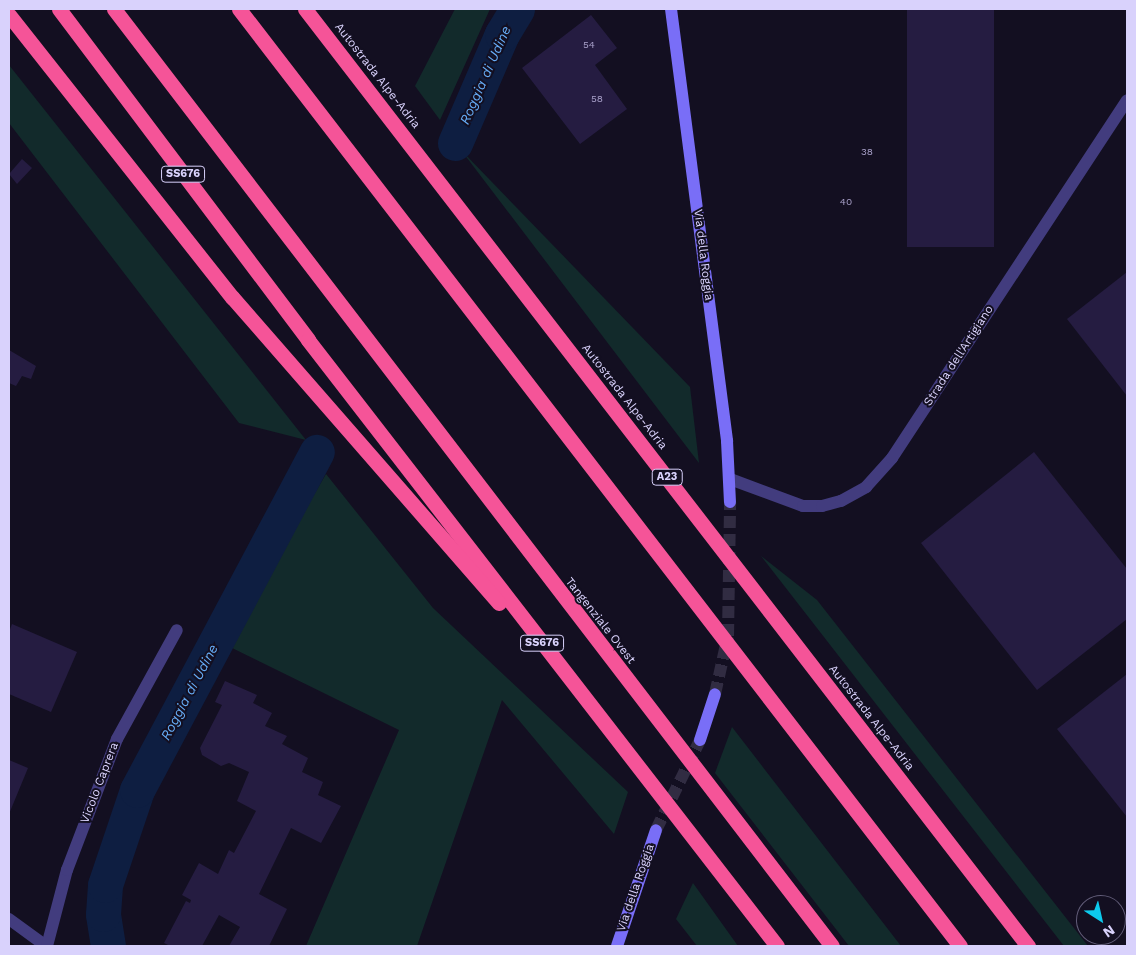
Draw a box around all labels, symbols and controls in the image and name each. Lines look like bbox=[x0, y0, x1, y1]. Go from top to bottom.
street label: Autostrada Alpe-Adria bbox=[331, 20, 423, 132]
water label: Roggia di Udine bbox=[456, 23, 514, 127]
house number: 54 bbox=[583, 39, 595, 51]
house number: 58 bbox=[591, 93, 603, 105]
house number: 38 bbox=[861, 146, 873, 158]
road number: SS676 bbox=[160, 165, 206, 182]
house number: 40 bbox=[840, 196, 852, 208]
street label: Via della Roggia bbox=[690, 208, 716, 302]
street label: Strada dell'Artigiano bbox=[921, 303, 997, 409]
street label: Autostrada Alpe-Adria bbox=[578, 341, 670, 453]
road number: A23 bbox=[651, 468, 683, 486]
street label: Tangenziale Ovest bbox=[562, 575, 638, 667]
road number: SS676 bbox=[520, 634, 564, 651]
water label: Roggia di Udine bbox=[157, 641, 221, 743]
street label: Autostrada Alpe-Adria bbox=[825, 662, 917, 774]
street label: Vicolo Caprera bbox=[78, 740, 122, 826]
street label: Via della Roggia bbox=[614, 842, 658, 934]
north arrow bbox=[1076, 895, 1126, 945]
text: N bbox=[1100, 922, 1118, 941]

